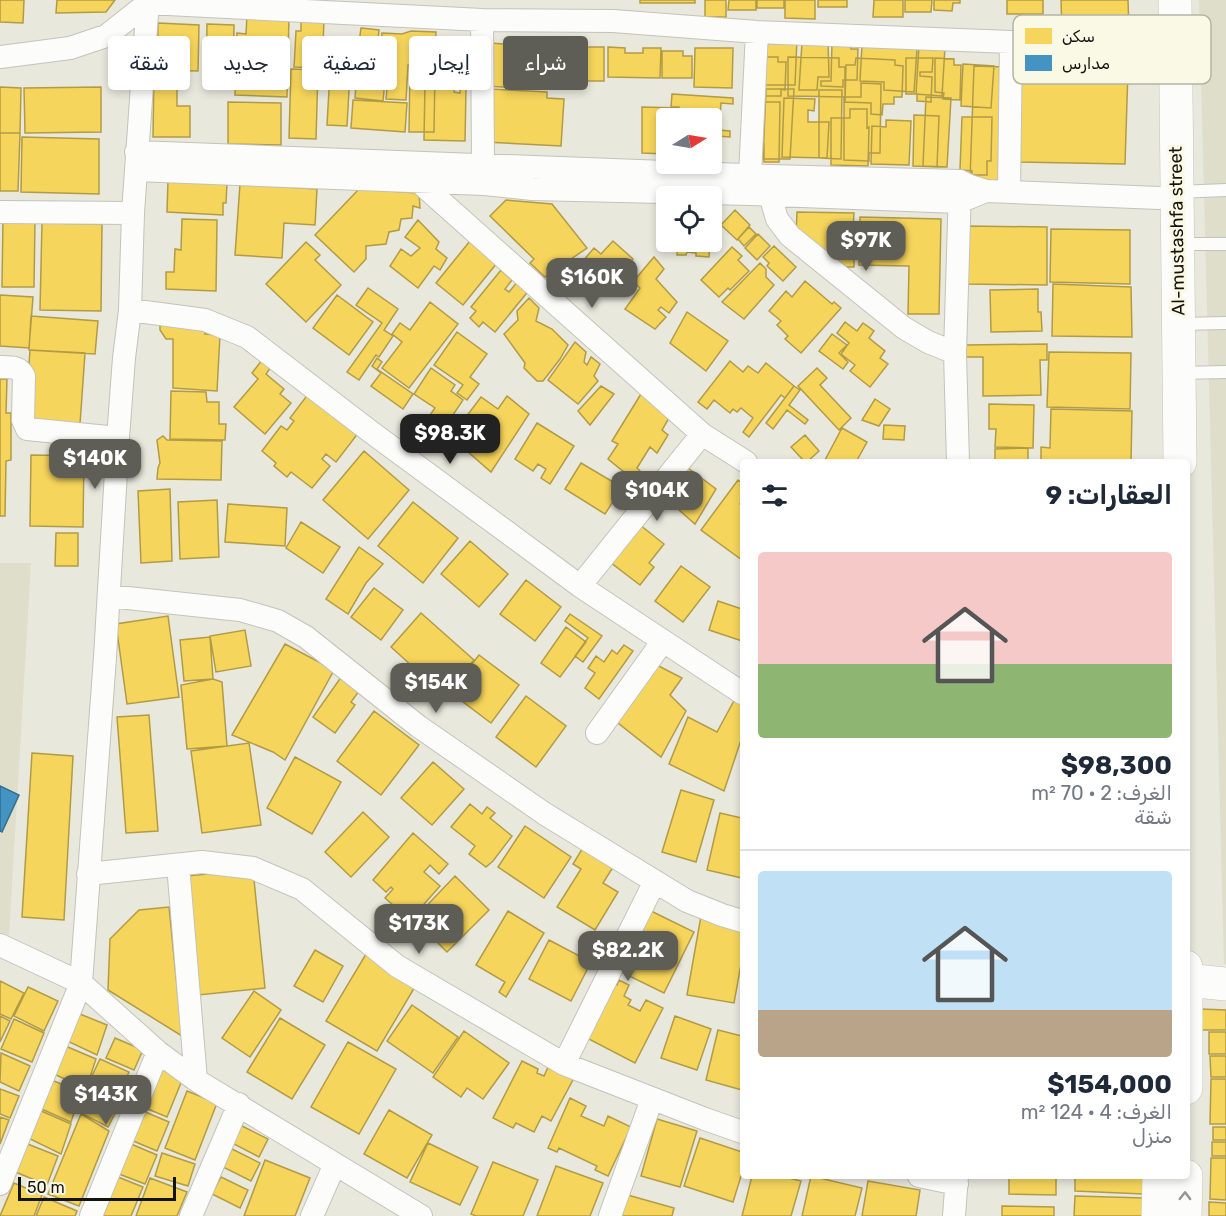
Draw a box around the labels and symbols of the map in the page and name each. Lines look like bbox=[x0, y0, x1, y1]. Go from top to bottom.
legend bbox=[1013, 15, 1211, 84]
text: سكن bbox=[1062, 27, 1095, 46]
text: مدارس bbox=[1062, 54, 1110, 74]
north arrow bbox=[656, 108, 722, 174]
street label: Al-mustashfa street bbox=[1165, 146, 1189, 316]
pin: $97K bbox=[830, 221, 902, 272]
pin: $160K bbox=[550, 258, 634, 309]
pin: $98.3K bbox=[401, 414, 499, 465]
pin: $140K bbox=[53, 439, 137, 490]
pin: $104K bbox=[615, 471, 699, 522]
pin: $154K bbox=[394, 663, 478, 714]
pin: $173K bbox=[377, 904, 461, 955]
pin: $82.2K bbox=[579, 931, 677, 982]
pin: $143K bbox=[64, 1075, 148, 1126]
scale bar bbox=[18, 1174, 176, 1202]
one-way arrow bbox=[1179, 1191, 1192, 1200]

